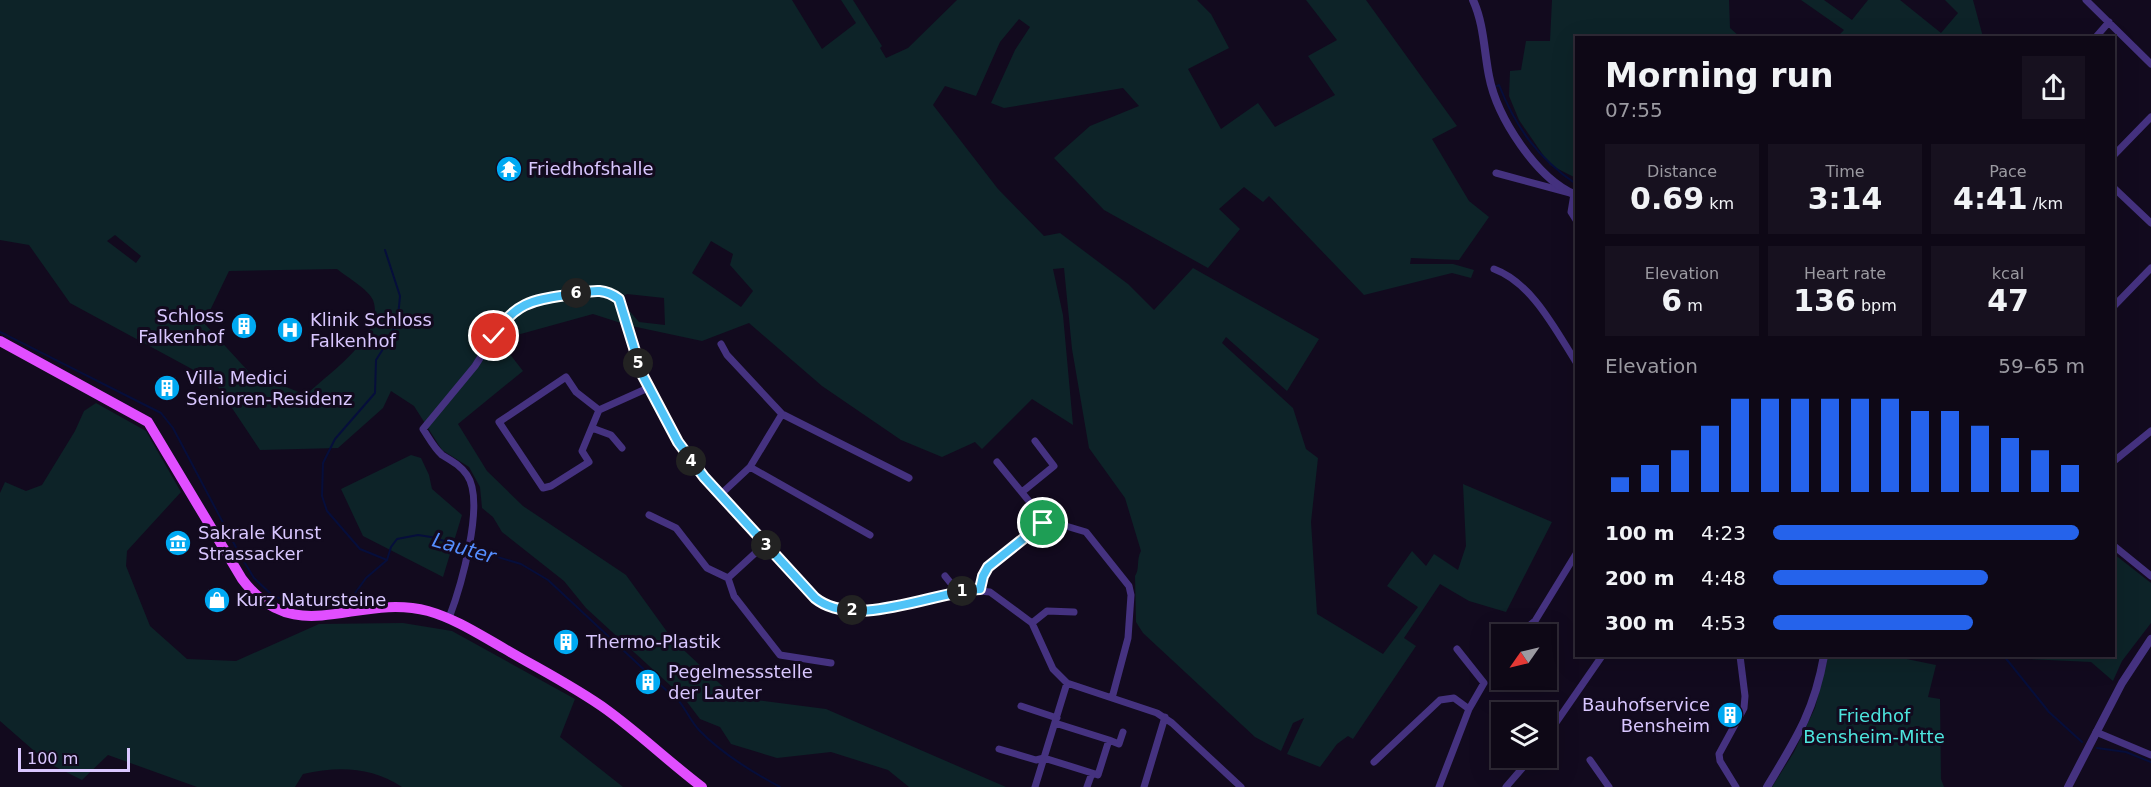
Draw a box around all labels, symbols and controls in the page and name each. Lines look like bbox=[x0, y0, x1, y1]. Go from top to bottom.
text: Morning run bbox=[1605, 56, 1833, 95]
button: share bbox=[2022, 56, 2085, 119]
text: 07:55 bbox=[1605, 98, 1663, 122]
temple icon: Friedhofshalle bbox=[494, 154, 524, 184]
place label: Friedhofshalle bbox=[528, 158, 654, 179]
text: Distance bbox=[1647, 162, 1717, 181]
text: Time bbox=[1825, 162, 1865, 181]
text: Pace bbox=[1989, 162, 2027, 181]
text: 0.69 bbox=[1630, 181, 1704, 216]
text: 3:14 bbox=[1808, 181, 1882, 216]
text: 4:41 bbox=[1953, 181, 2028, 216]
text: km bbox=[1704, 194, 1734, 213]
text: /km bbox=[2028, 194, 2063, 213]
text: Elevation bbox=[1645, 264, 1719, 283]
text: Heart rate bbox=[1804, 264, 1886, 283]
text: kcal bbox=[1992, 264, 2024, 283]
pin: 6 bbox=[561, 278, 591, 308]
text: 6 bbox=[570, 283, 582, 302]
text: 6 bbox=[1661, 283, 1682, 318]
text: 136 bbox=[1793, 283, 1856, 318]
text: 47 bbox=[1987, 283, 2029, 318]
text: m bbox=[1682, 296, 1703, 315]
text: bpm bbox=[1856, 296, 1897, 315]
place label: Schloss Falkenhof bbox=[138, 305, 225, 347]
place label: Klinik Schloss Falkenhof bbox=[310, 309, 432, 351]
pin bbox=[468, 310, 519, 361]
building icon: Schloss Falkenhof bbox=[229, 311, 259, 341]
hospital icon: Klinik Schloss Falkenhof bbox=[275, 315, 305, 345]
icon: check bbox=[477, 319, 510, 352]
pin: 5 bbox=[623, 348, 653, 378]
text: 5 bbox=[632, 353, 644, 372]
text: Elevation bbox=[1605, 354, 1698, 378]
text: 59–65 m bbox=[1998, 354, 2085, 378]
place label: Villa Medici Senioren-Residenz bbox=[186, 367, 352, 409]
building icon: Villa Medici Senioren-Residenz bbox=[152, 373, 182, 403]
pin: 4 bbox=[676, 446, 706, 476]
text: 4 bbox=[685, 451, 697, 470]
pin bbox=[1017, 497, 1068, 548]
icon: arrive bbox=[1026, 506, 1059, 539]
text: 100 m bbox=[1605, 521, 1675, 545]
text: 4:23 bbox=[1701, 521, 1746, 545]
place label: Sakrale Kunst Strassacker bbox=[198, 522, 321, 564]
museum icon: Sakrale Kunst Strassacker bbox=[163, 528, 193, 558]
water label: Lauter bbox=[430, 528, 500, 569]
pin: 3 bbox=[751, 530, 781, 560]
text: 3 bbox=[760, 535, 772, 554]
text: 200 m bbox=[1605, 566, 1675, 590]
text: 4:48 bbox=[1701, 566, 1746, 590]
pin: 1 bbox=[947, 576, 977, 606]
text: 1 bbox=[956, 581, 968, 600]
shop icon: Kurz Natursteine bbox=[202, 585, 232, 615]
place label: Kurz Natursteine bbox=[236, 589, 386, 610]
pin: 2 bbox=[837, 595, 867, 625]
text: 2 bbox=[846, 600, 858, 619]
text: 300 m bbox=[1605, 611, 1675, 635]
text: 4:53 bbox=[1701, 611, 1746, 635]
north arrow bbox=[1491, 624, 1557, 690]
map controls bbox=[1491, 624, 1557, 768]
building icon: Thermo-Plastik bbox=[551, 627, 581, 657]
place label: Thermo-Plastik bbox=[585, 631, 721, 652]
place label: Pegelmessstelle der Lauter bbox=[668, 661, 813, 703]
building icon: Pegelmessstelle der Lauter bbox=[633, 667, 663, 697]
place label: Bauhofservice Bensheim bbox=[1582, 694, 1710, 736]
building icon: Bauhofservice Bensheim bbox=[1715, 700, 1745, 730]
button: layers bbox=[1491, 702, 1557, 768]
park label: Friedhof Bensheim-Mitte bbox=[1803, 705, 1945, 747]
scale bar bbox=[18, 745, 130, 772]
text: 100 m bbox=[27, 749, 78, 768]

